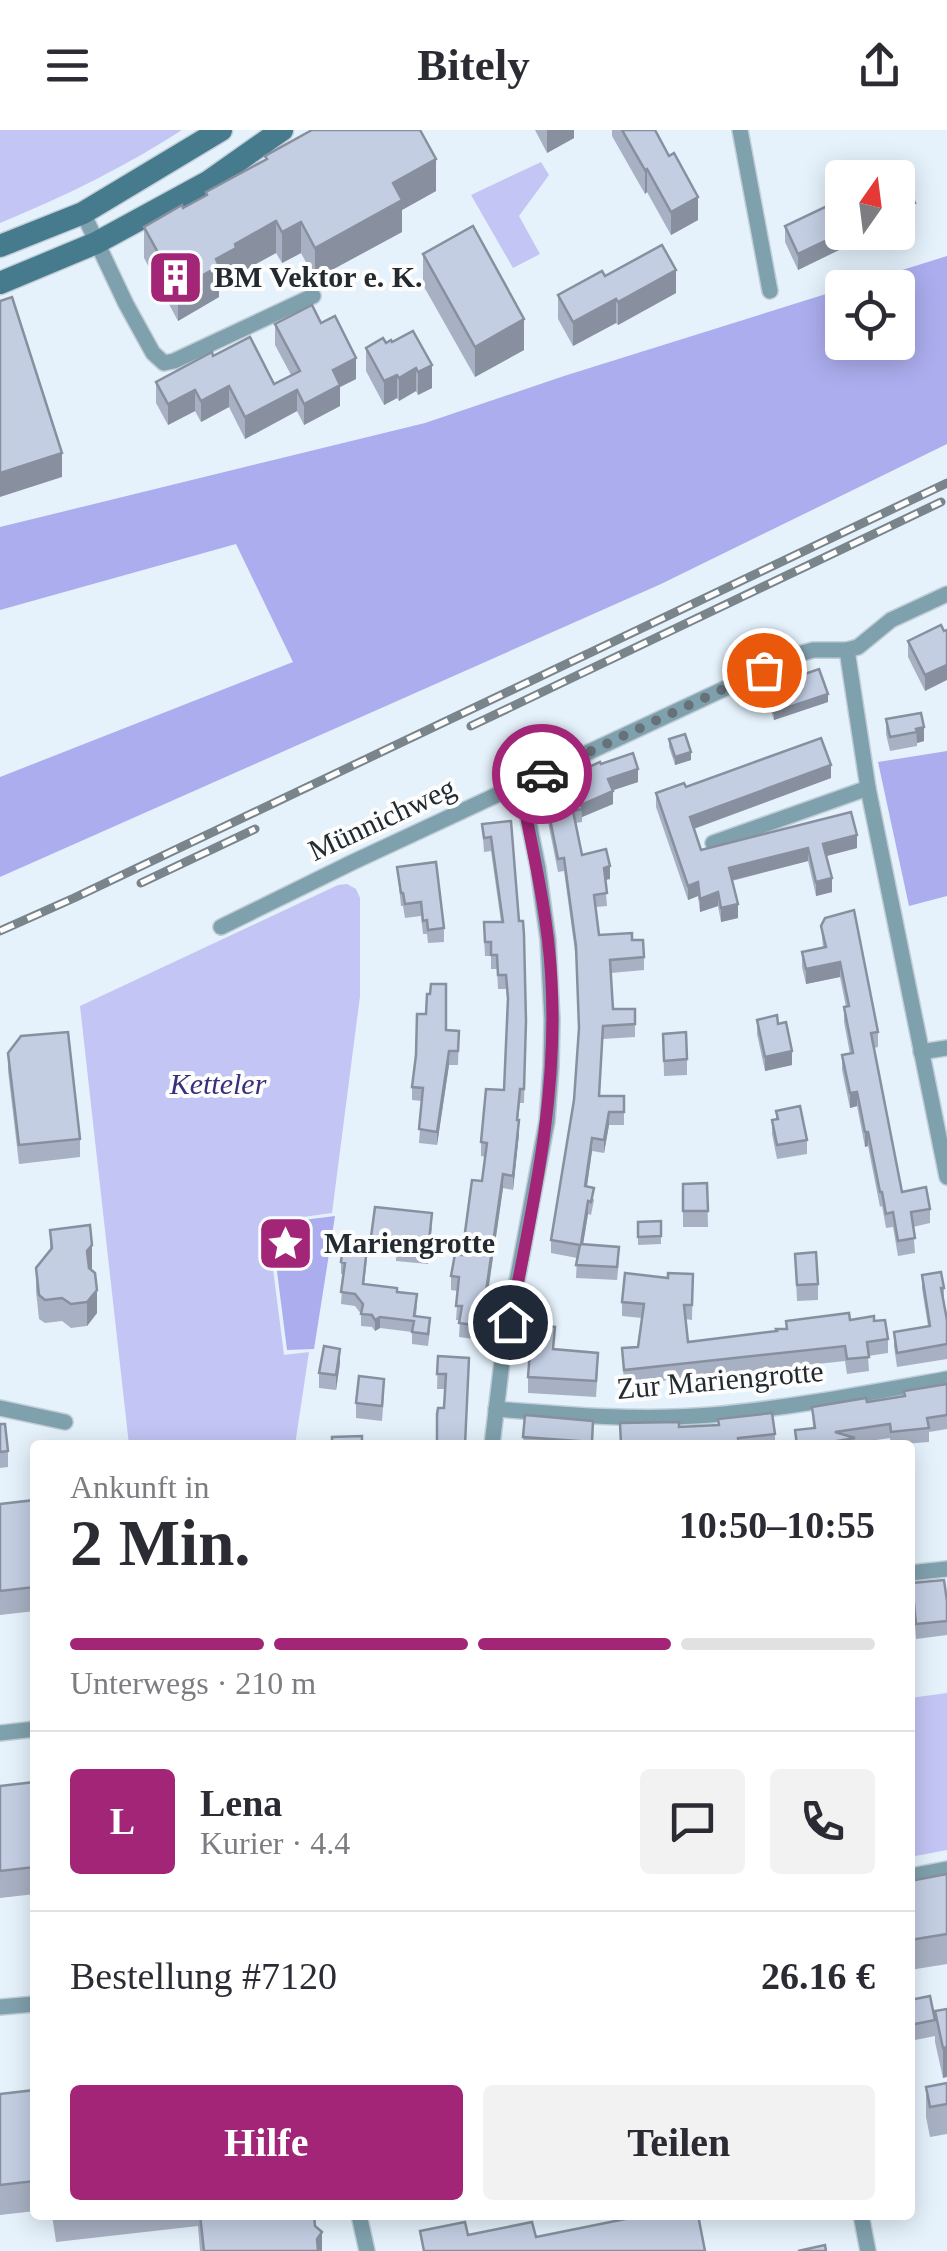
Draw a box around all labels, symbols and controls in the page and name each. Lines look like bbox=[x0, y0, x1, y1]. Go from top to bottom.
icon: menu bbox=[40, 38, 95, 93]
icon: share bbox=[852, 38, 907, 93]
text: Bitely bbox=[417, 40, 530, 90]
north arrow bbox=[825, 160, 915, 250]
map controls bbox=[825, 160, 915, 360]
building icon: BM Vektor e. K. bbox=[145, 247, 205, 307]
place label: BM Vektor e. K. bbox=[214, 260, 423, 293]
button: locate bbox=[825, 270, 915, 360]
pin bbox=[722, 628, 807, 713]
icon: bag bbox=[737, 643, 792, 698]
courier bbox=[492, 724, 592, 824]
icon: car bbox=[515, 747, 570, 802]
street label: Münnichweg bbox=[303, 770, 461, 867]
park label: Ketteler bbox=[169, 1067, 267, 1100]
place icon: Mariengrotte bbox=[255, 1213, 315, 1273]
place label: Mariengrotte bbox=[324, 1226, 495, 1259]
pin bbox=[468, 1280, 553, 1365]
icon: home bbox=[483, 1295, 538, 1350]
street label: Zur Mariengrotte bbox=[615, 1354, 825, 1405]
text: Ankunft in bbox=[70, 1469, 210, 1505]
text: 10:50–10:55 bbox=[679, 1504, 875, 1546]
text: 2 Min. bbox=[70, 1507, 251, 1579]
text: Unterwegs · 210 m bbox=[70, 1665, 316, 1701]
button: chat bbox=[640, 1769, 745, 1874]
button: phone bbox=[770, 1769, 875, 1874]
text: Lena bbox=[200, 1782, 282, 1824]
text: L bbox=[110, 1800, 135, 1842]
text: Kurier · 4.4 bbox=[200, 1825, 350, 1861]
text: Bestellung #7120 bbox=[70, 1955, 337, 1997]
text: 26.16 € bbox=[761, 1955, 875, 1997]
button: Hilfe bbox=[70, 2085, 463, 2200]
button: Teilen bbox=[483, 2085, 875, 2200]

